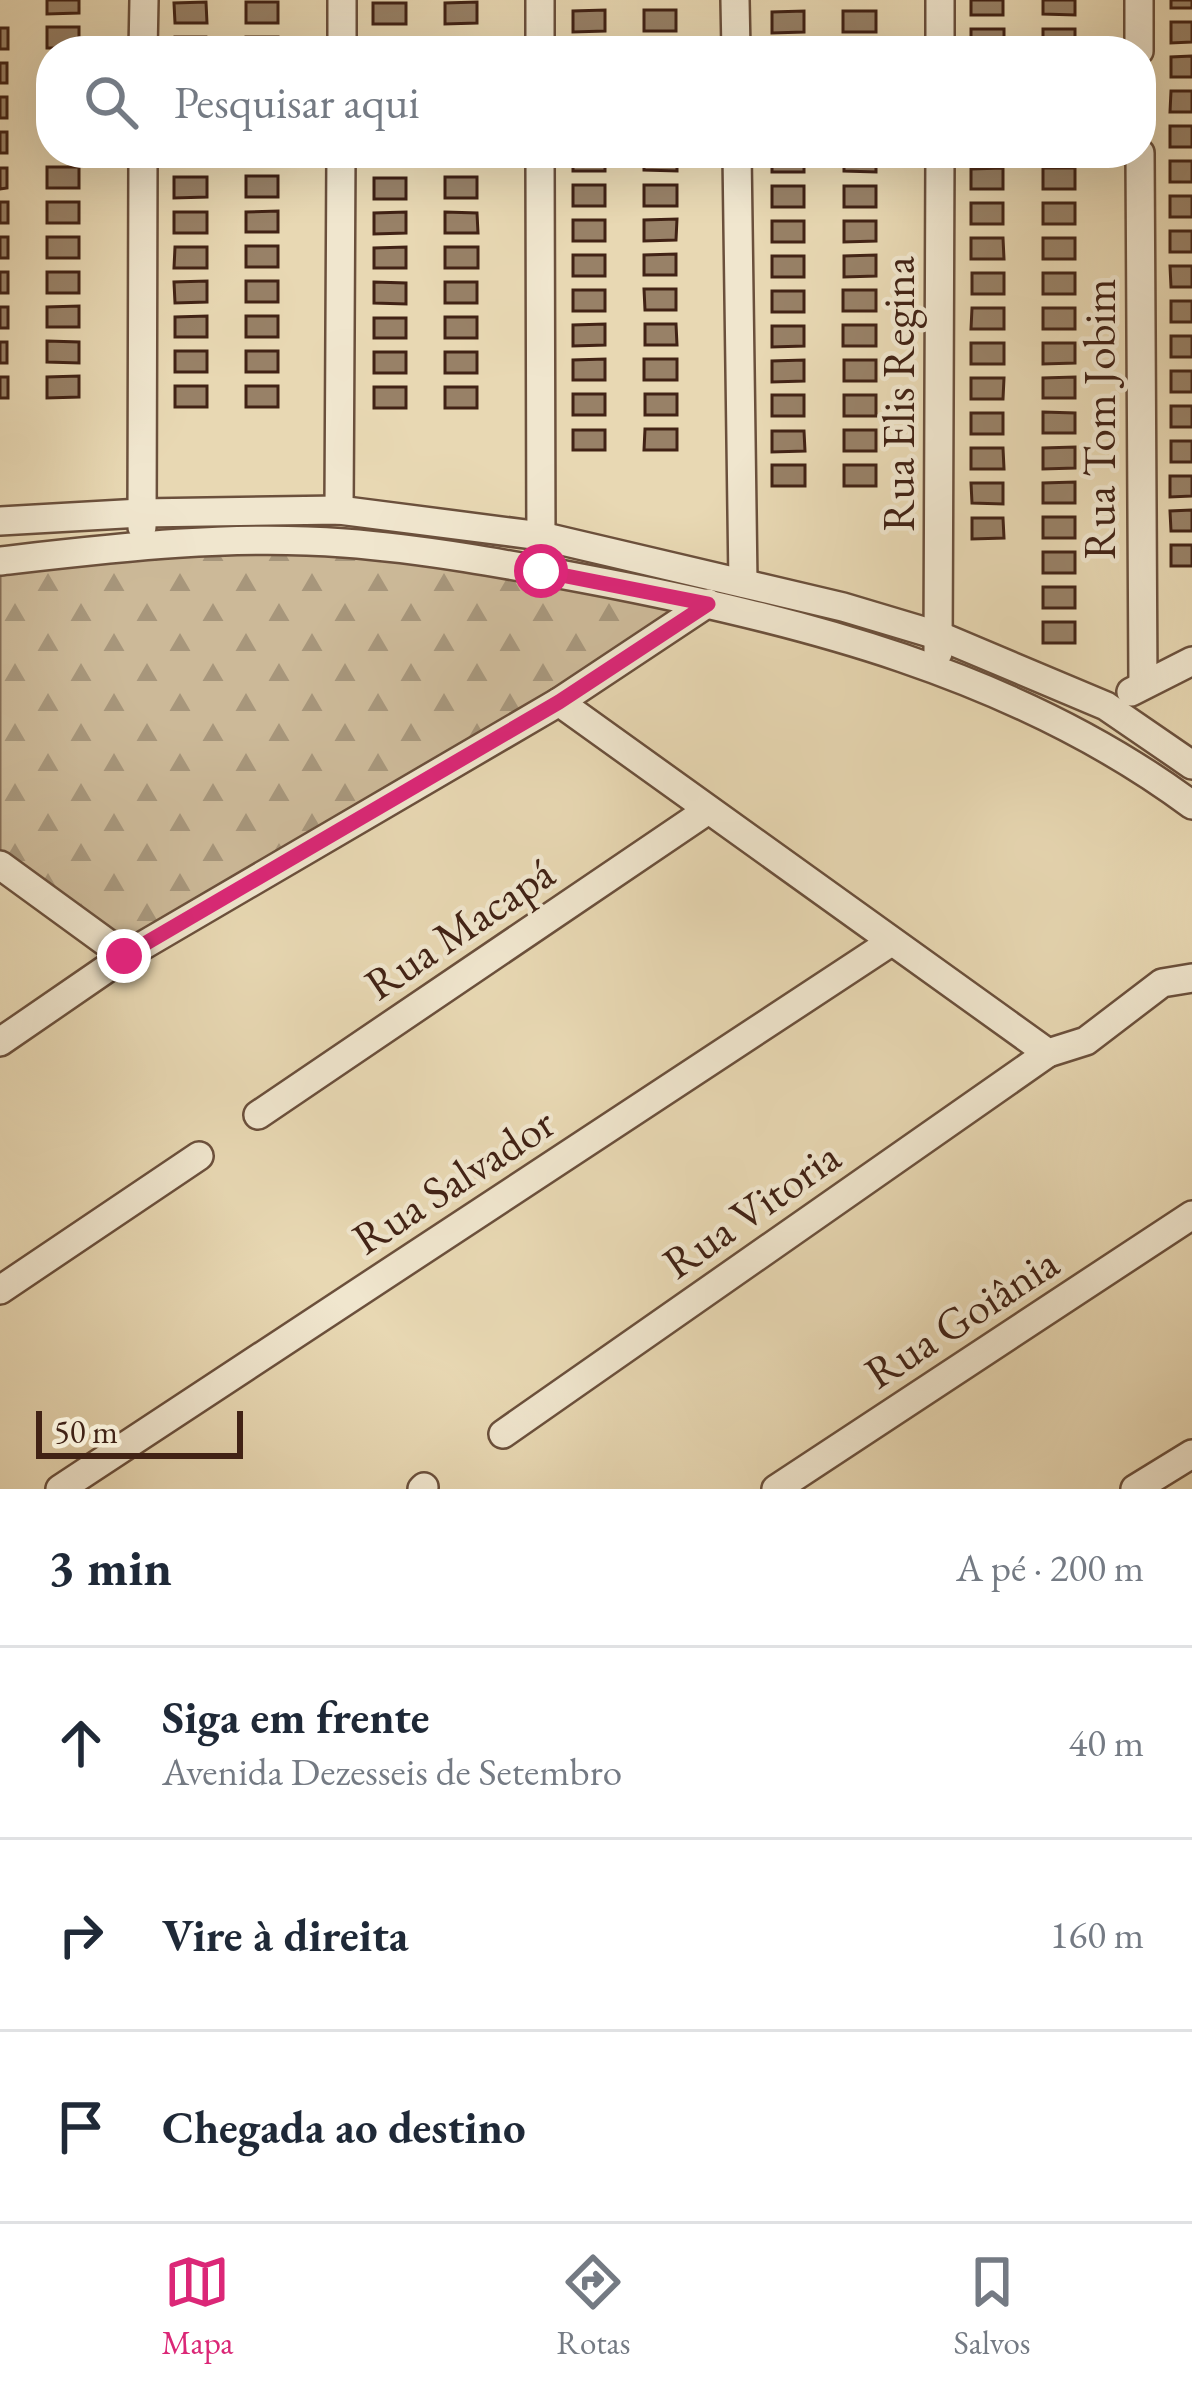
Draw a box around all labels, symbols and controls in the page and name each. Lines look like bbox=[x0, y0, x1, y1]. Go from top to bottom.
search box bbox=[36, 36, 1156, 168]
icon: search bbox=[78, 69, 144, 135]
text: Pesquisar aqui bbox=[174, 73, 420, 131]
street label: Rua Elis Regina bbox=[869, 256, 927, 532]
street label: Rua Tom Jobim bbox=[1070, 278, 1128, 560]
route start bbox=[514, 544, 568, 598]
street label: Rua Macapá bbox=[353, 843, 565, 1013]
route end bbox=[97, 929, 151, 983]
street label: Rua Salvador bbox=[341, 1093, 565, 1267]
street label: Rua Vitoria bbox=[651, 1127, 851, 1291]
street label: Rua Goiânia bbox=[853, 1233, 1069, 1401]
scale bar bbox=[36, 1405, 243, 1458]
text: 50 m bbox=[54, 1410, 118, 1453]
text: 3 min bbox=[48, 1534, 172, 1600]
text: A pé · 200 m bbox=[956, 1542, 1144, 1593]
text: Siga em frente bbox=[162, 1688, 430, 1746]
icon: ahead bbox=[48, 1710, 114, 1776]
text: 40 m bbox=[1068, 1717, 1144, 1768]
text: Avenida Dezesseis de Setembro bbox=[162, 1746, 622, 1797]
icon: right bbox=[48, 1902, 114, 1968]
text: Vire à direita bbox=[162, 1906, 409, 1964]
text: 160 m bbox=[1050, 1909, 1144, 1960]
icon: arrive bbox=[48, 2094, 114, 2160]
text: Chegada ao destino bbox=[162, 2098, 526, 2156]
tab: Mapa bbox=[162, 2249, 233, 2364]
tab: Rotas bbox=[556, 2249, 630, 2364]
tab: Salvos bbox=[953, 2249, 1031, 2364]

